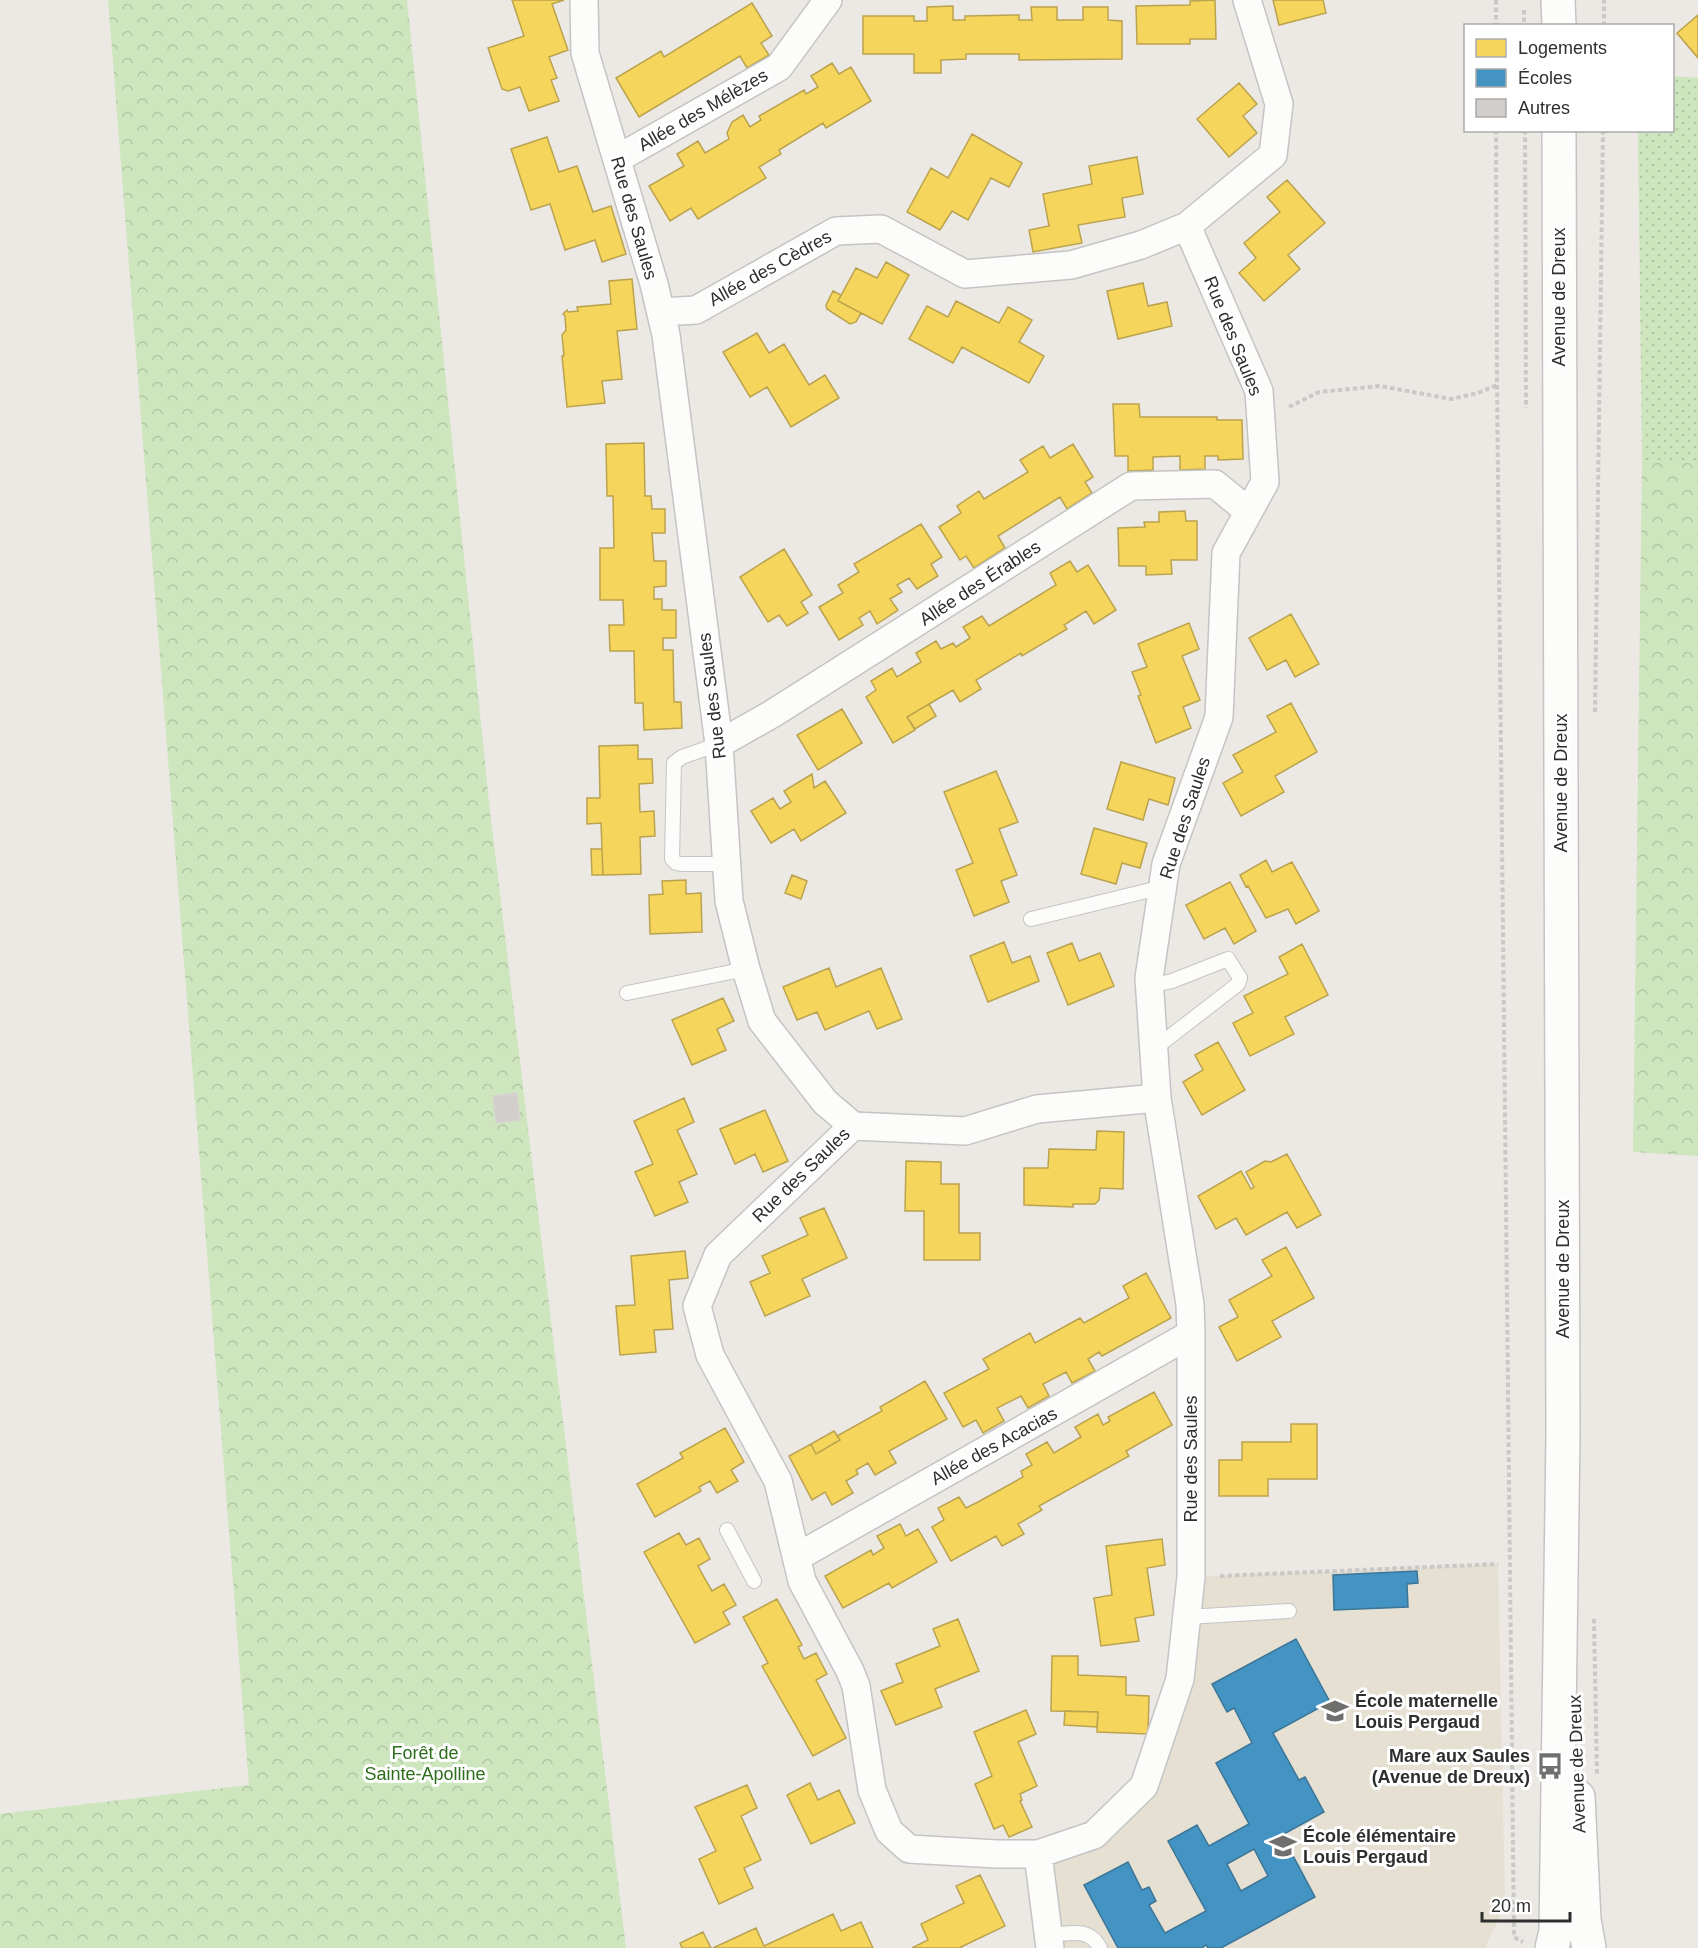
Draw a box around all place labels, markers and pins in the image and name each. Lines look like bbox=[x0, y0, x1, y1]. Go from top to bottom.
place label: École maternelle Louis Pergaud bbox=[1355, 1690, 1498, 1732]
school or university icon: École maternelle Louis Pergaud bbox=[1320, 1696, 1350, 1726]
place label: Mare aux Saules (Avenue de Dreux) bbox=[1372, 1746, 1530, 1787]
bus stop icon: Mare aux Saules (Avenue de Dreux) bbox=[1535, 1751, 1565, 1781]
place label: École élémentaire Louis Pergaud bbox=[1303, 1825, 1456, 1867]
school or university icon: École élémentaire Louis Pergaud bbox=[1268, 1831, 1298, 1861]

